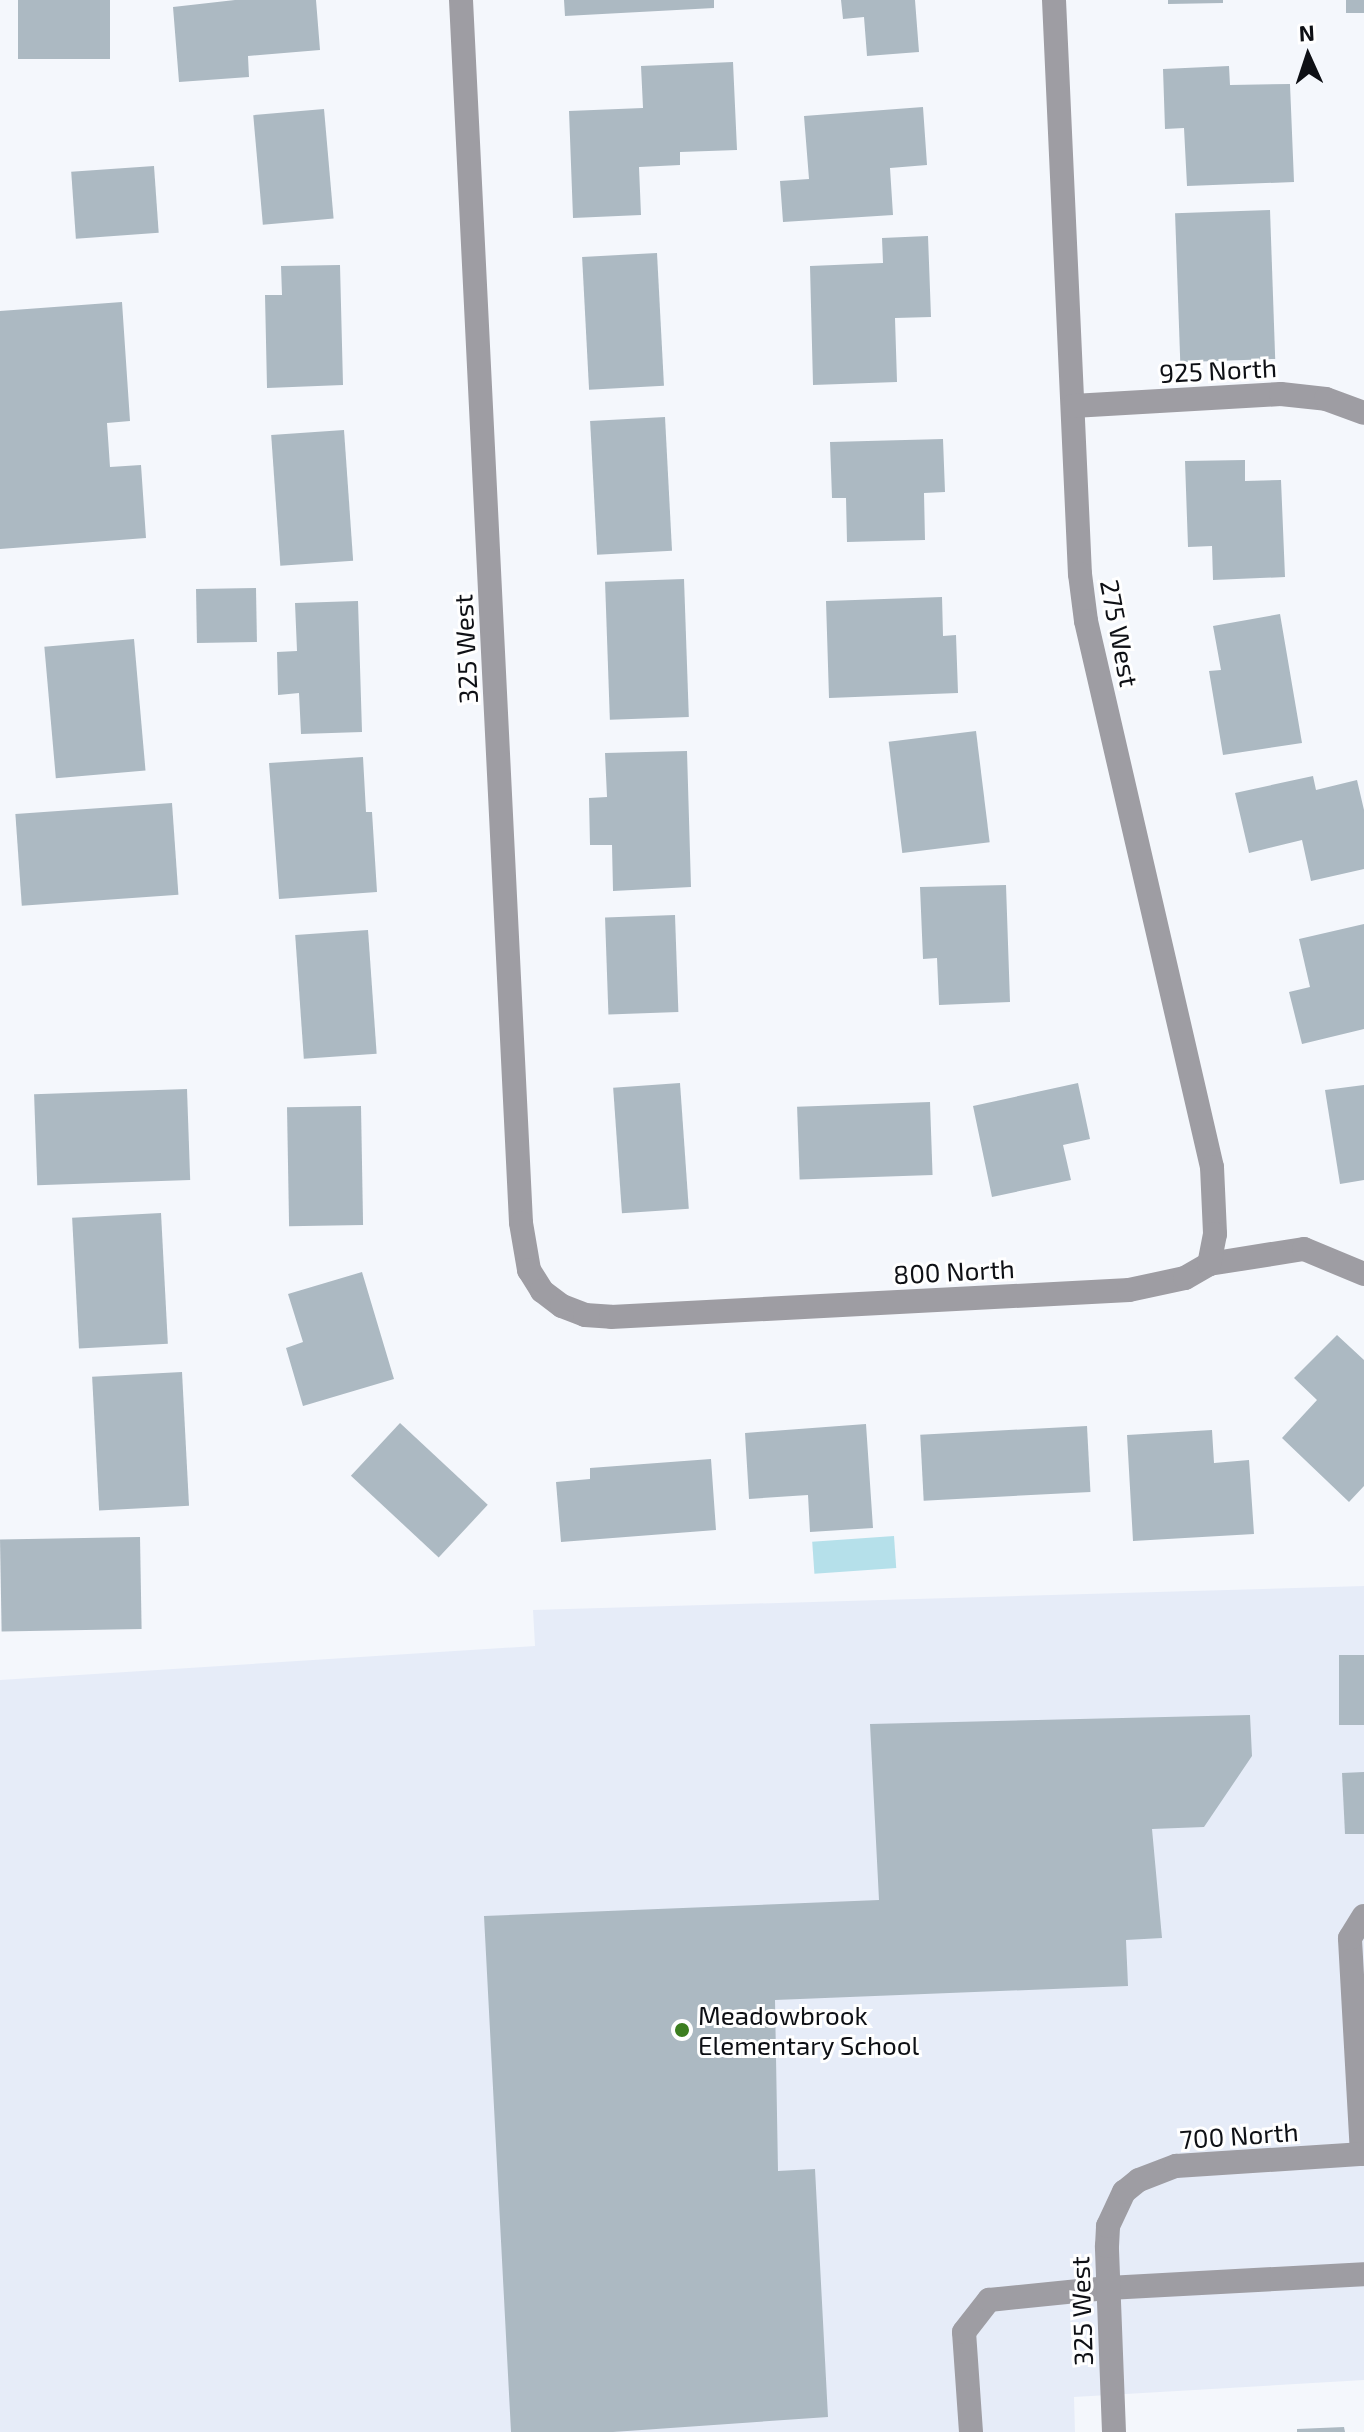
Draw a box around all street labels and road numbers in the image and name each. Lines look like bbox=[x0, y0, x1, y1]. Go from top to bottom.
street label: 925 North bbox=[1158, 351, 1278, 389]
street label: 275 West bbox=[1094, 577, 1146, 689]
street label: 325 West bbox=[447, 593, 483, 705]
street label: 800 North bbox=[893, 1252, 1015, 1290]
street label: 700 North bbox=[1179, 2115, 1299, 2155]
street label: 325 West bbox=[1063, 2255, 1099, 2367]

